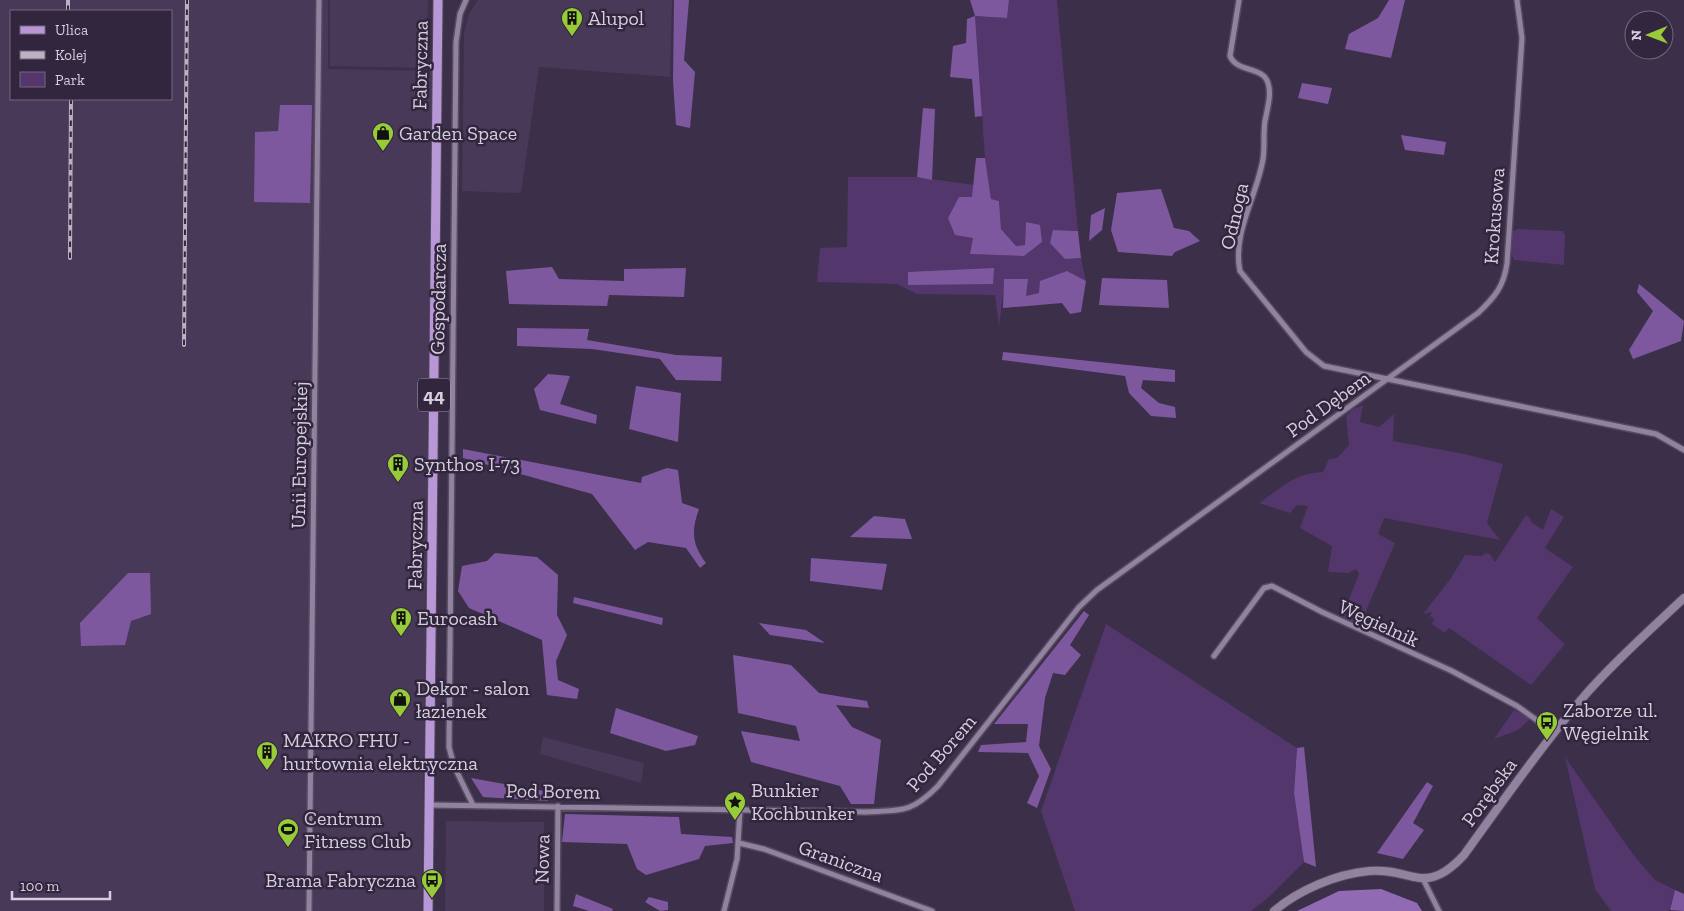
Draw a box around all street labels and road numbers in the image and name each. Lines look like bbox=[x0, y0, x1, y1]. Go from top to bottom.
street label: Fabryczna bbox=[407, 20, 433, 110]
street label: Krokusowa bbox=[1479, 166, 1509, 265]
street label: Odnoga bbox=[1215, 180, 1253, 252]
street label: Gospodarcza bbox=[425, 243, 451, 355]
street label: Pod Dębem bbox=[1281, 365, 1375, 442]
road number: 44 bbox=[418, 378, 450, 412]
street label: Unii Europejskiej bbox=[286, 381, 312, 529]
street label: Fabryczna bbox=[402, 500, 428, 590]
street label: Węgielnik bbox=[1335, 594, 1424, 652]
street label: Pod Borem bbox=[901, 709, 981, 796]
street label: Porębska bbox=[1456, 753, 1522, 831]
street label: Pod Borem bbox=[506, 778, 601, 804]
street label: Nowa bbox=[530, 834, 554, 884]
street label: Graniczna bbox=[795, 835, 887, 888]

